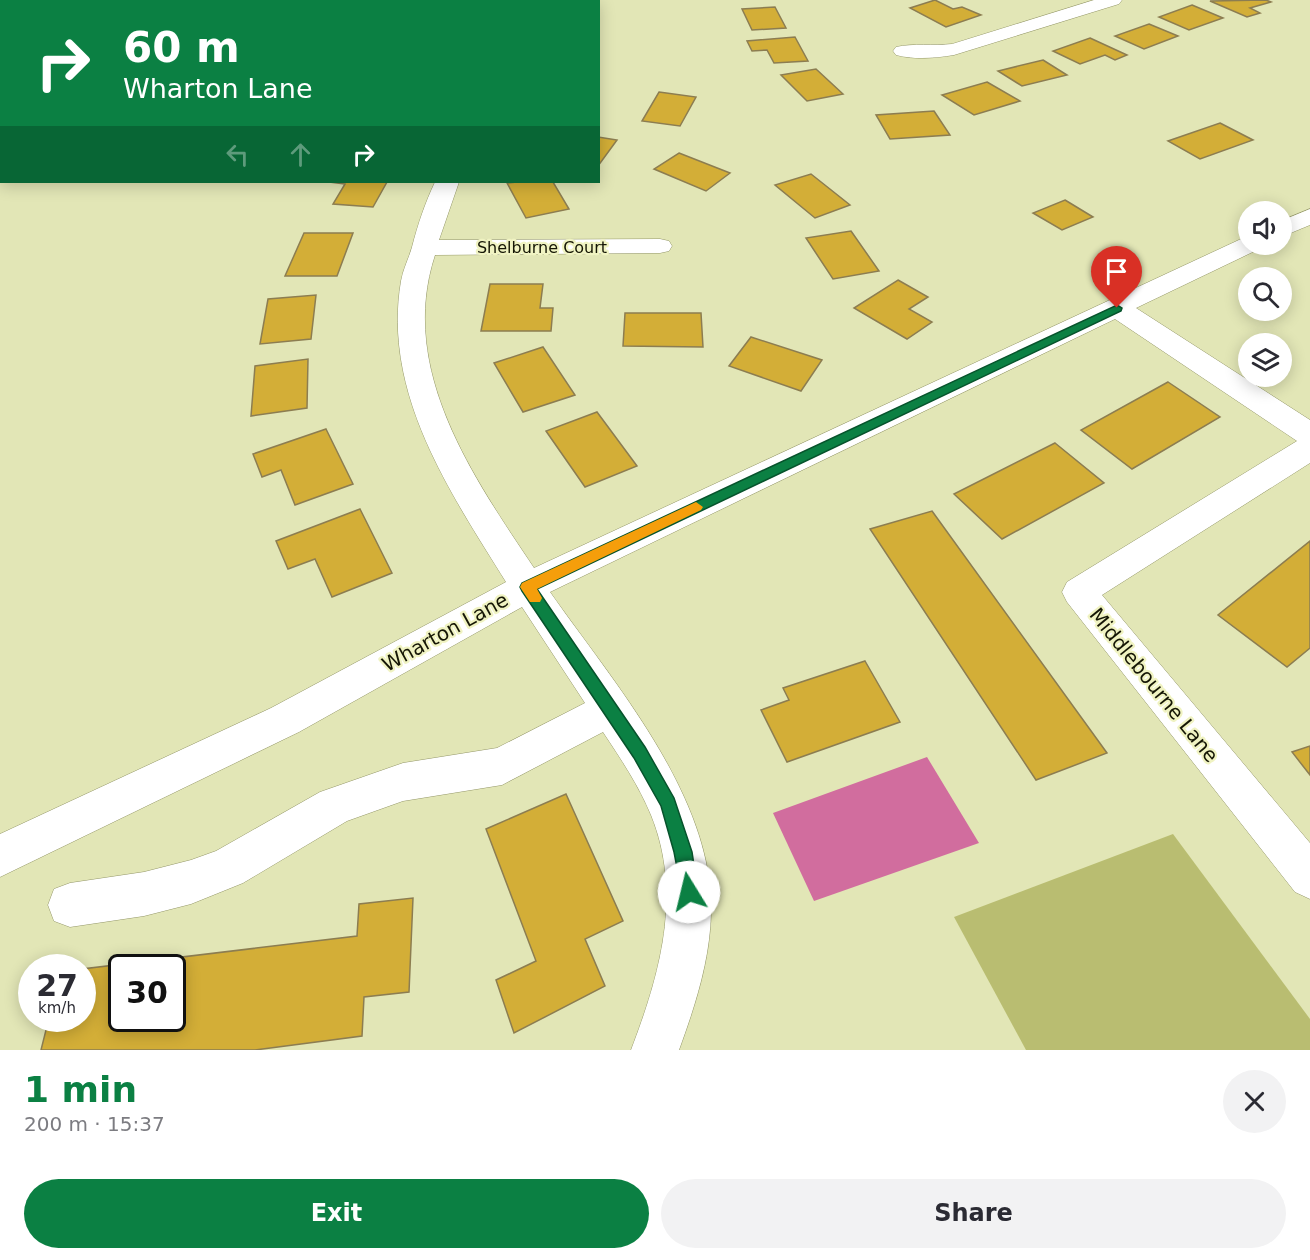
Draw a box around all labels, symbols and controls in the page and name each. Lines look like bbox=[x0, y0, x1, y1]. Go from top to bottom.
text: 60 m bbox=[123, 23, 240, 72]
icon: right bbox=[24, 24, 102, 102]
text: Wharton Lane bbox=[123, 73, 313, 104]
icon: left bbox=[221, 138, 254, 171]
icon: ahead bbox=[284, 138, 317, 171]
icon: right bbox=[347, 138, 380, 171]
map controls bbox=[1238, 201, 1292, 387]
button: sound bbox=[1238, 201, 1292, 255]
street label: Shelburne Court bbox=[477, 238, 607, 257]
pin bbox=[1091, 246, 1142, 308]
icon: arrive bbox=[1100, 255, 1133, 288]
button: search bbox=[1238, 267, 1292, 321]
button: layers bbox=[1238, 333, 1292, 387]
street label: Wharton Lane bbox=[378, 587, 512, 677]
street label: Middlebourne Lane bbox=[1084, 603, 1224, 767]
position arrow bbox=[657, 860, 721, 924]
speed limit sign: 30 bbox=[108, 954, 186, 1032]
text: 27 bbox=[36, 968, 78, 1003]
text: km/h bbox=[38, 999, 76, 1017]
text: 1 min bbox=[24, 1069, 137, 1110]
button: close bbox=[1223, 1070, 1286, 1133]
text: 200 m · 15:37 bbox=[24, 1112, 165, 1136]
button: Exit bbox=[24, 1179, 649, 1248]
button: Share bbox=[661, 1179, 1286, 1248]

